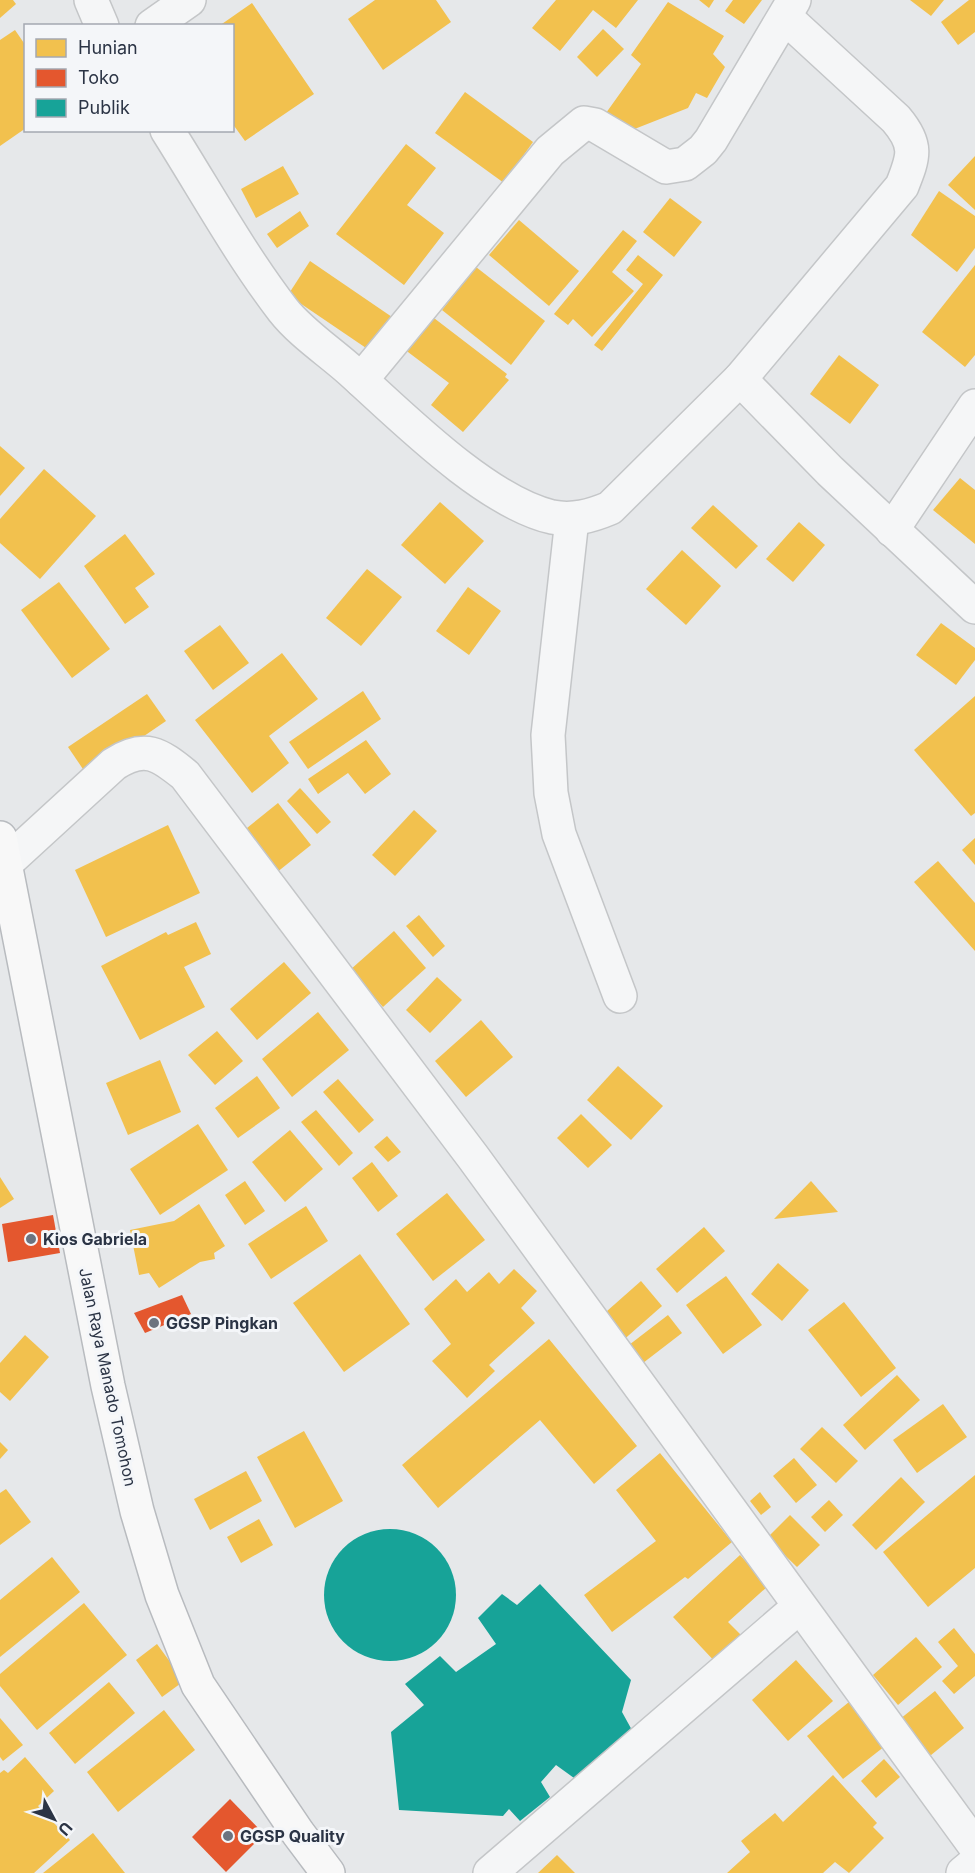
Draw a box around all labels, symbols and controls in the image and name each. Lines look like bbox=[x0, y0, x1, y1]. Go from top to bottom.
legend bbox=[24, 24, 234, 132]
text: Hunian bbox=[78, 37, 138, 58]
text: Toko bbox=[78, 67, 119, 88]
text: Publik bbox=[78, 97, 130, 118]
place label: Kios Gabriela bbox=[43, 1229, 147, 1249]
marker: Kios Gabriela bbox=[24, 1232, 38, 1246]
street label: Jalan Raya Manado Tomohon bbox=[75, 1266, 141, 1488]
place label: GGSP Pingkan bbox=[166, 1313, 278, 1333]
marker: GGSP Pingkan bbox=[147, 1316, 161, 1330]
north arrow bbox=[24, 1789, 84, 1849]
text: U bbox=[54, 1818, 77, 1840]
place label: GGSP Quality bbox=[240, 1826, 345, 1846]
marker: GGSP Quality bbox=[221, 1829, 235, 1843]

